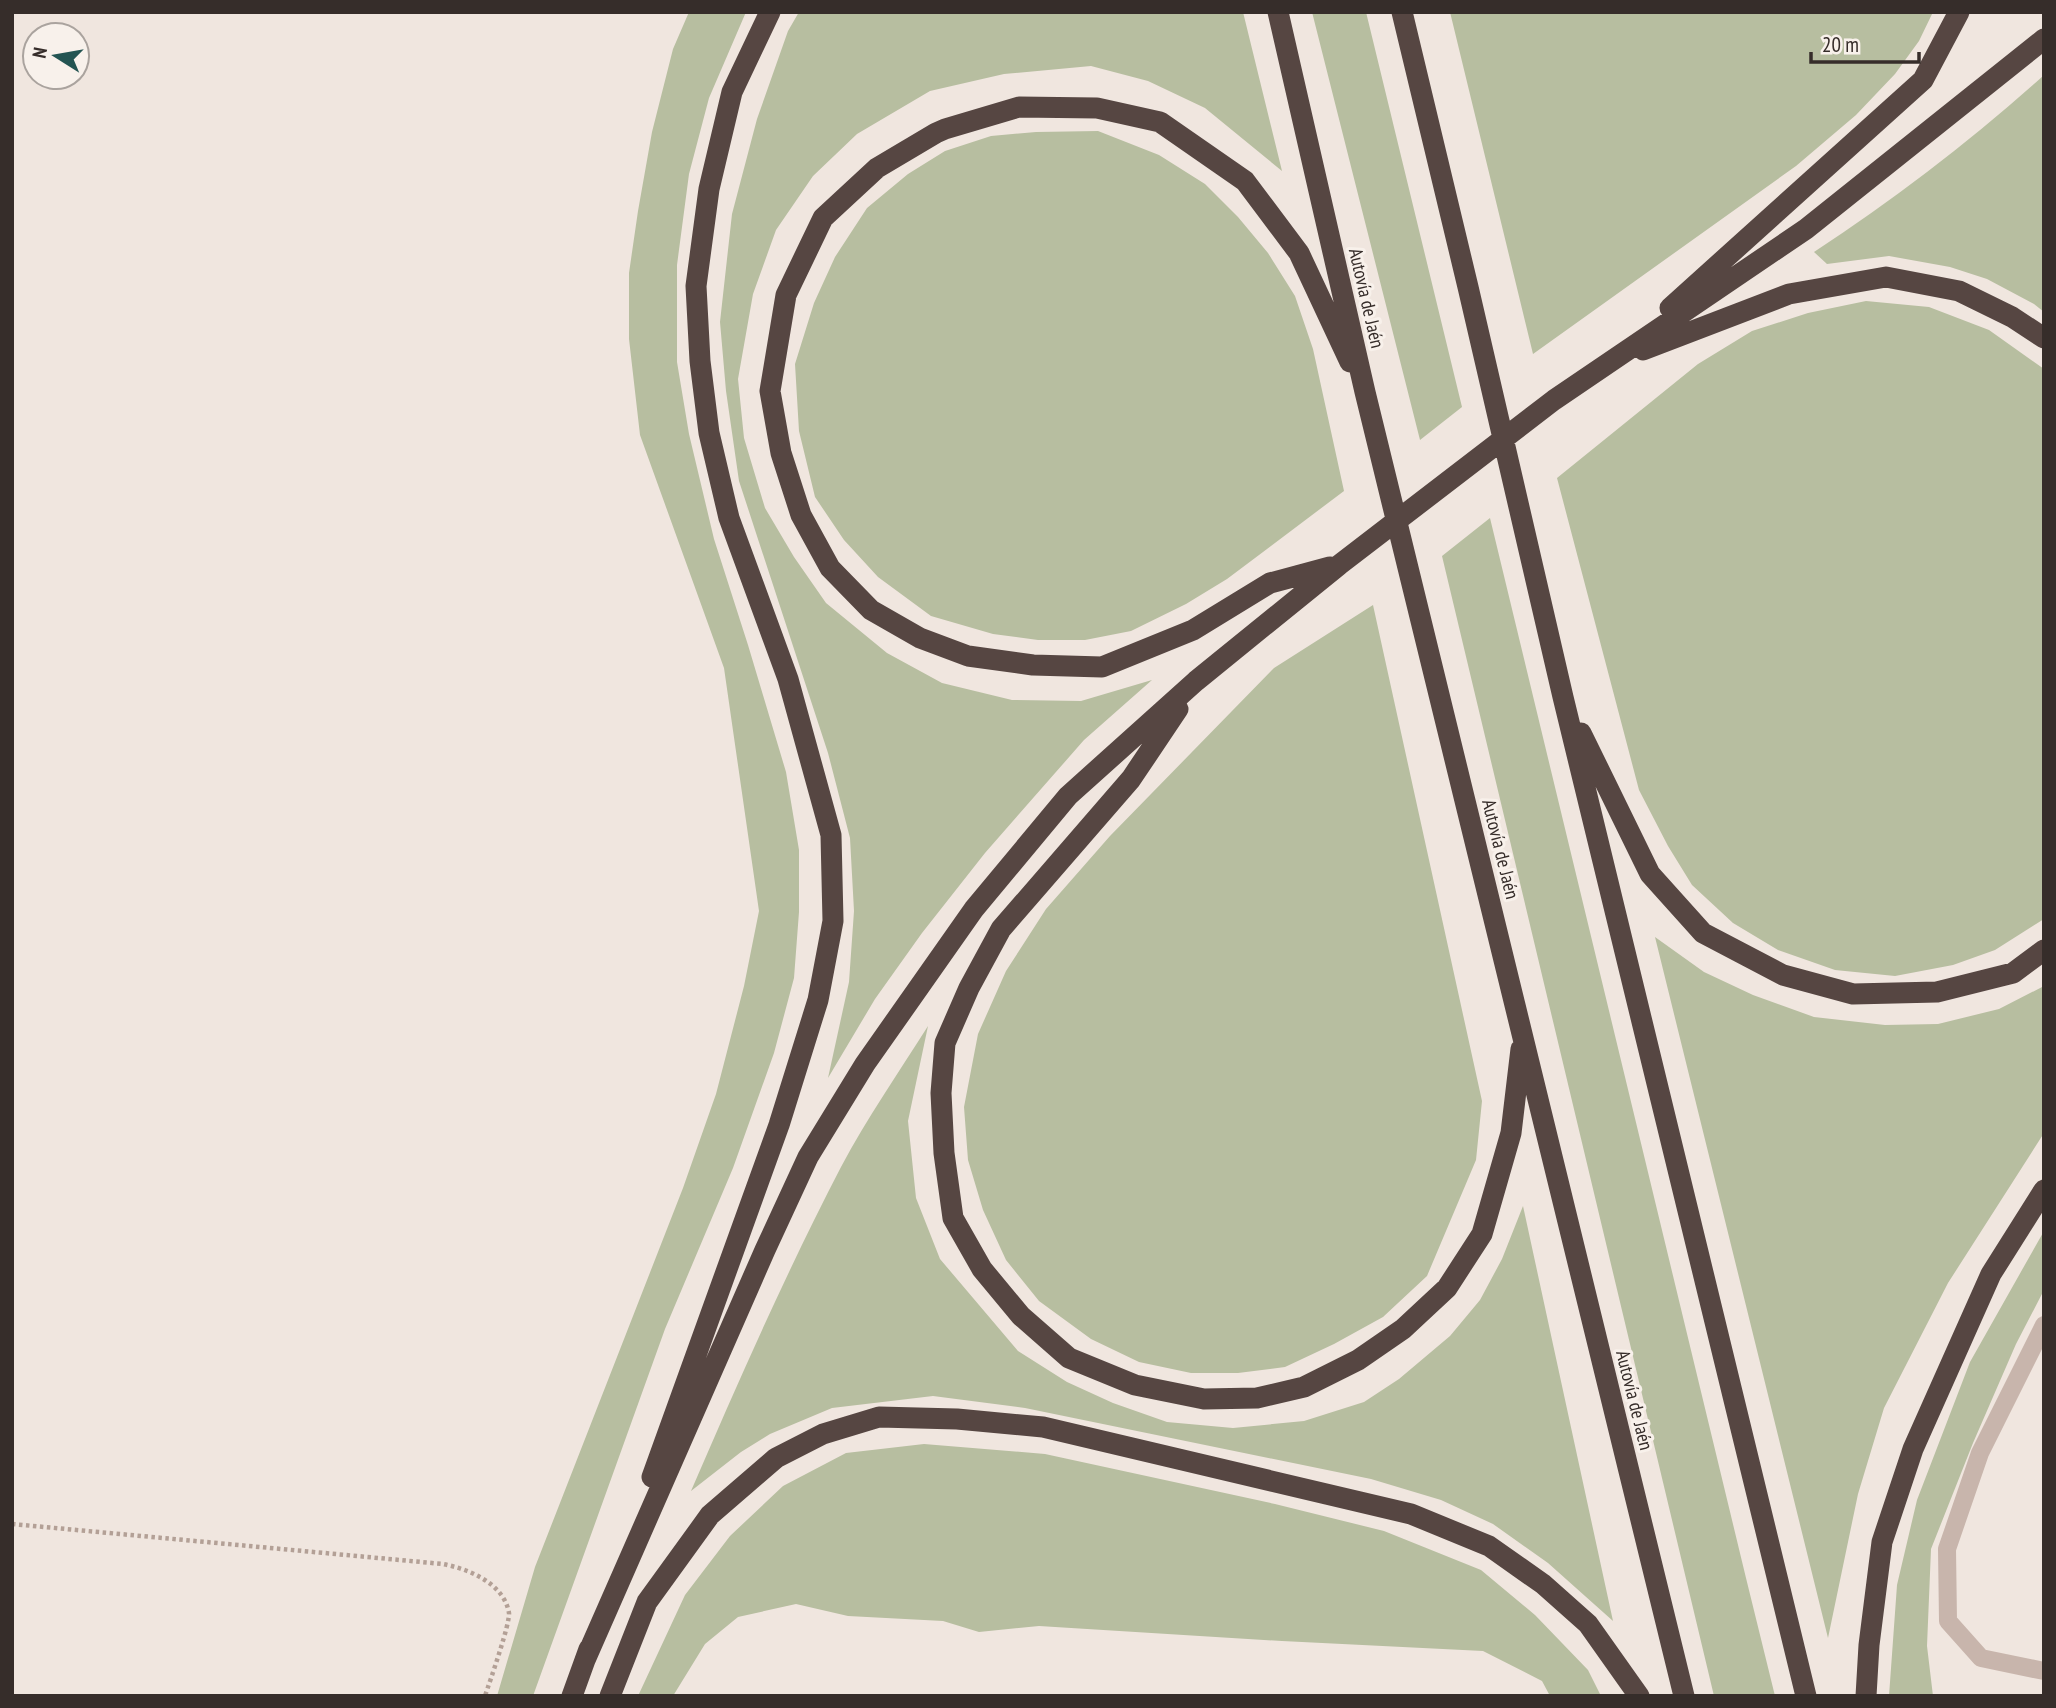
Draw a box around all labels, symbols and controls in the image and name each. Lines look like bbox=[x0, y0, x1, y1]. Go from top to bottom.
north arrow bbox=[21, 21, 91, 91]
scale bar bbox=[1811, 21, 1920, 65]
text: 20 m bbox=[1822, 31, 1859, 58]
text: N bbox=[27, 45, 52, 60]
street label: Autovía de Jaén bbox=[1344, 246, 1390, 350]
street label: Autovía de Jaén bbox=[1477, 797, 1525, 901]
street label: Autovía de Jaén bbox=[1611, 1348, 1659, 1452]

